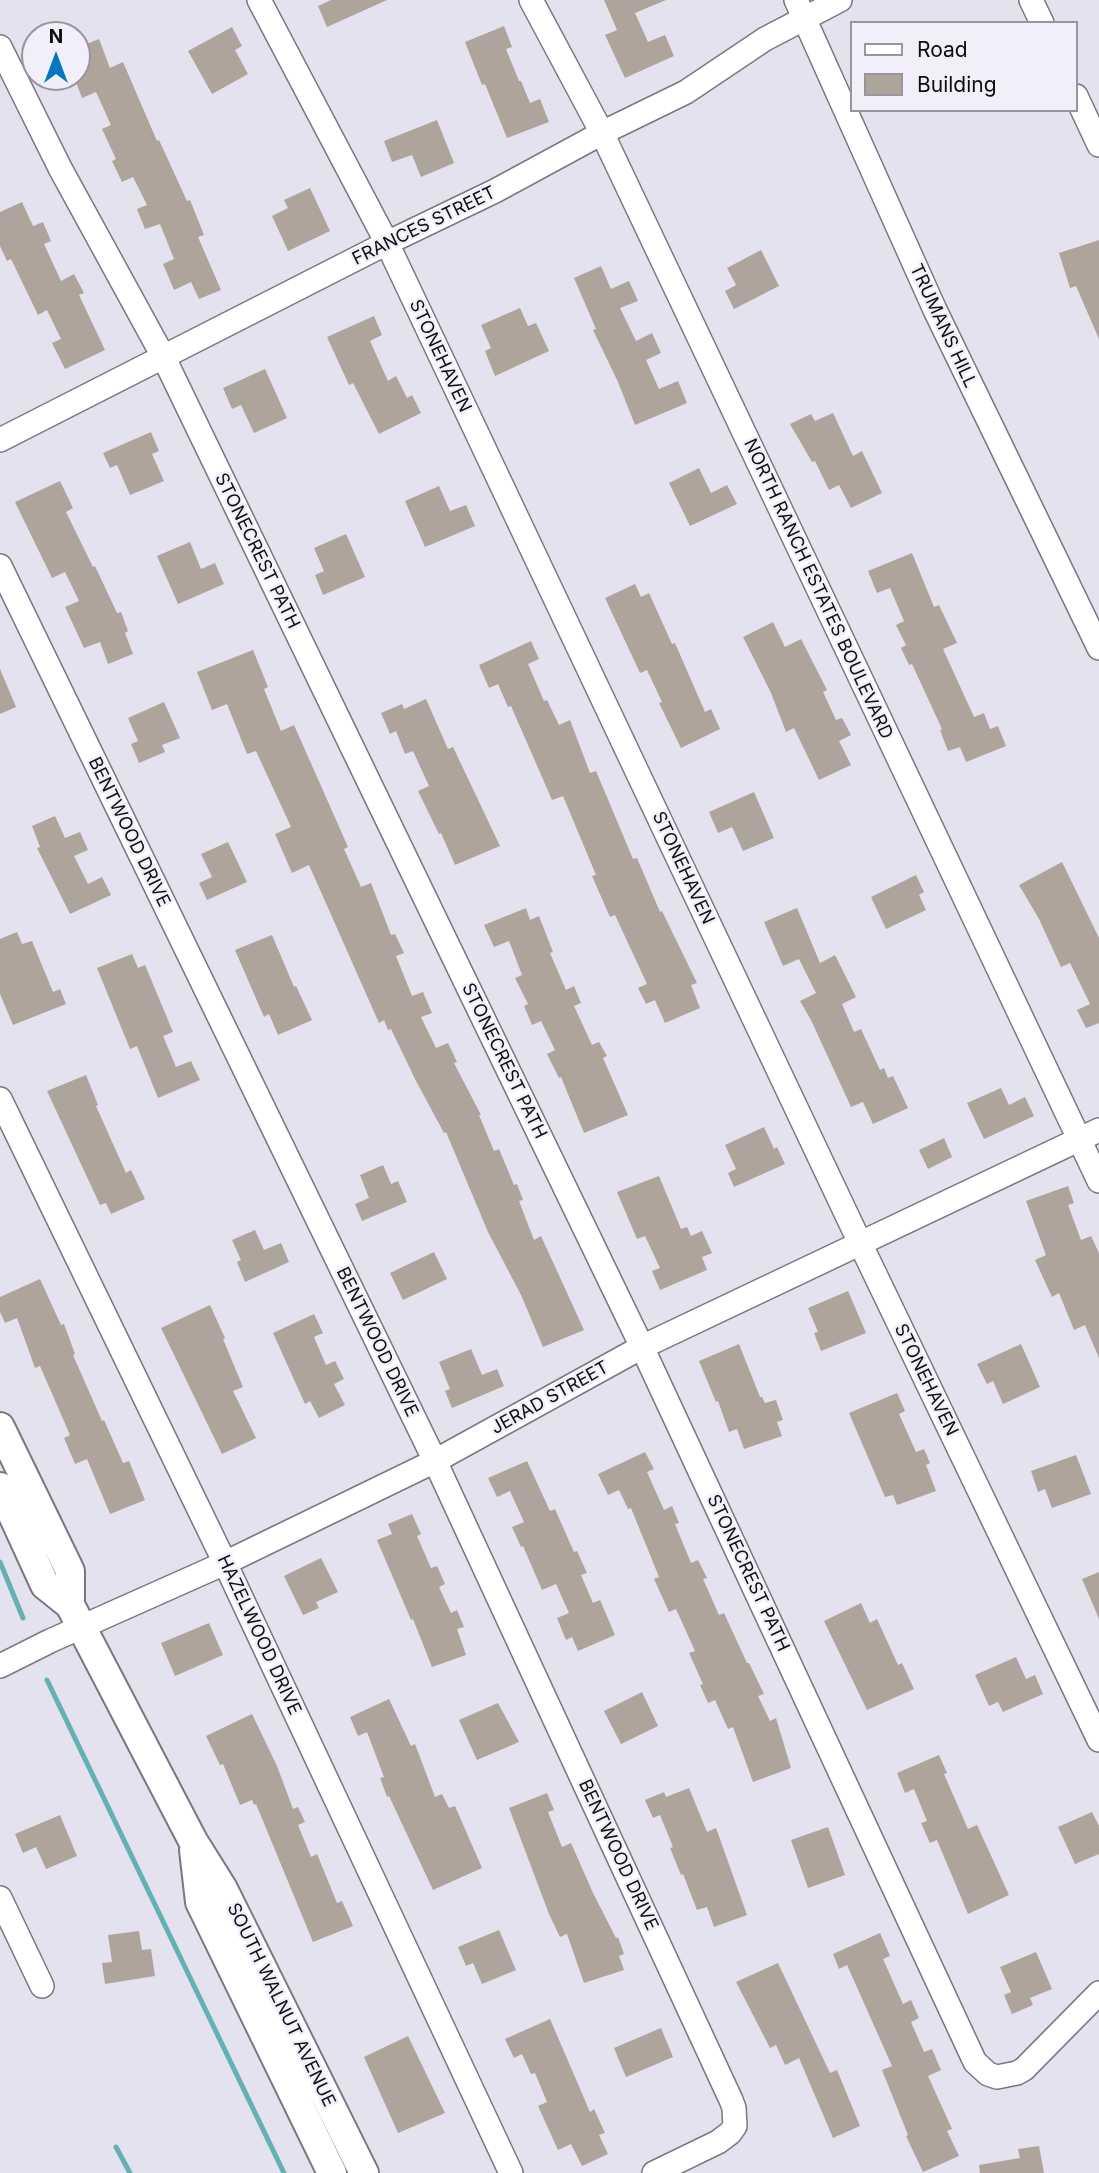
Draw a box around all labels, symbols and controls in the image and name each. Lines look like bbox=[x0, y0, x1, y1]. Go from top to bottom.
north arrow bbox=[21, 21, 91, 91]
legend bbox=[850, 21, 1078, 112]
text: N bbox=[49, 25, 63, 48]
text: Road bbox=[917, 37, 968, 62]
text: Building bbox=[917, 72, 997, 97]
street label: FRANCES STREET bbox=[349, 182, 499, 270]
street label: TRUMANS HILL bbox=[905, 261, 981, 391]
street label: STONEHAVEN bbox=[404, 296, 476, 416]
street label: NORTH RANCH ESTATES BOULEVARD bbox=[739, 436, 897, 742]
street label: STONECREST PATH bbox=[210, 470, 304, 632]
street label: BENTWOOD DRIVE bbox=[83, 754, 175, 910]
street label: STONEHAVEN bbox=[647, 808, 719, 928]
street label: STONECREST PATH bbox=[457, 980, 551, 1142]
street label: BENTWOOD DRIVE bbox=[331, 1264, 423, 1420]
street label: STONEHAVEN bbox=[890, 1320, 962, 1440]
street label: JERAD STREET bbox=[487, 1357, 613, 1439]
street label: STONECREST PATH bbox=[702, 1491, 794, 1655]
street label: HAZELWOOD DRIVE bbox=[212, 1552, 306, 1718]
street label: BENTWOOD DRIVE bbox=[574, 1776, 662, 1934]
street label: SOUTH WALNUT AVENUE bbox=[222, 1900, 340, 2110]

